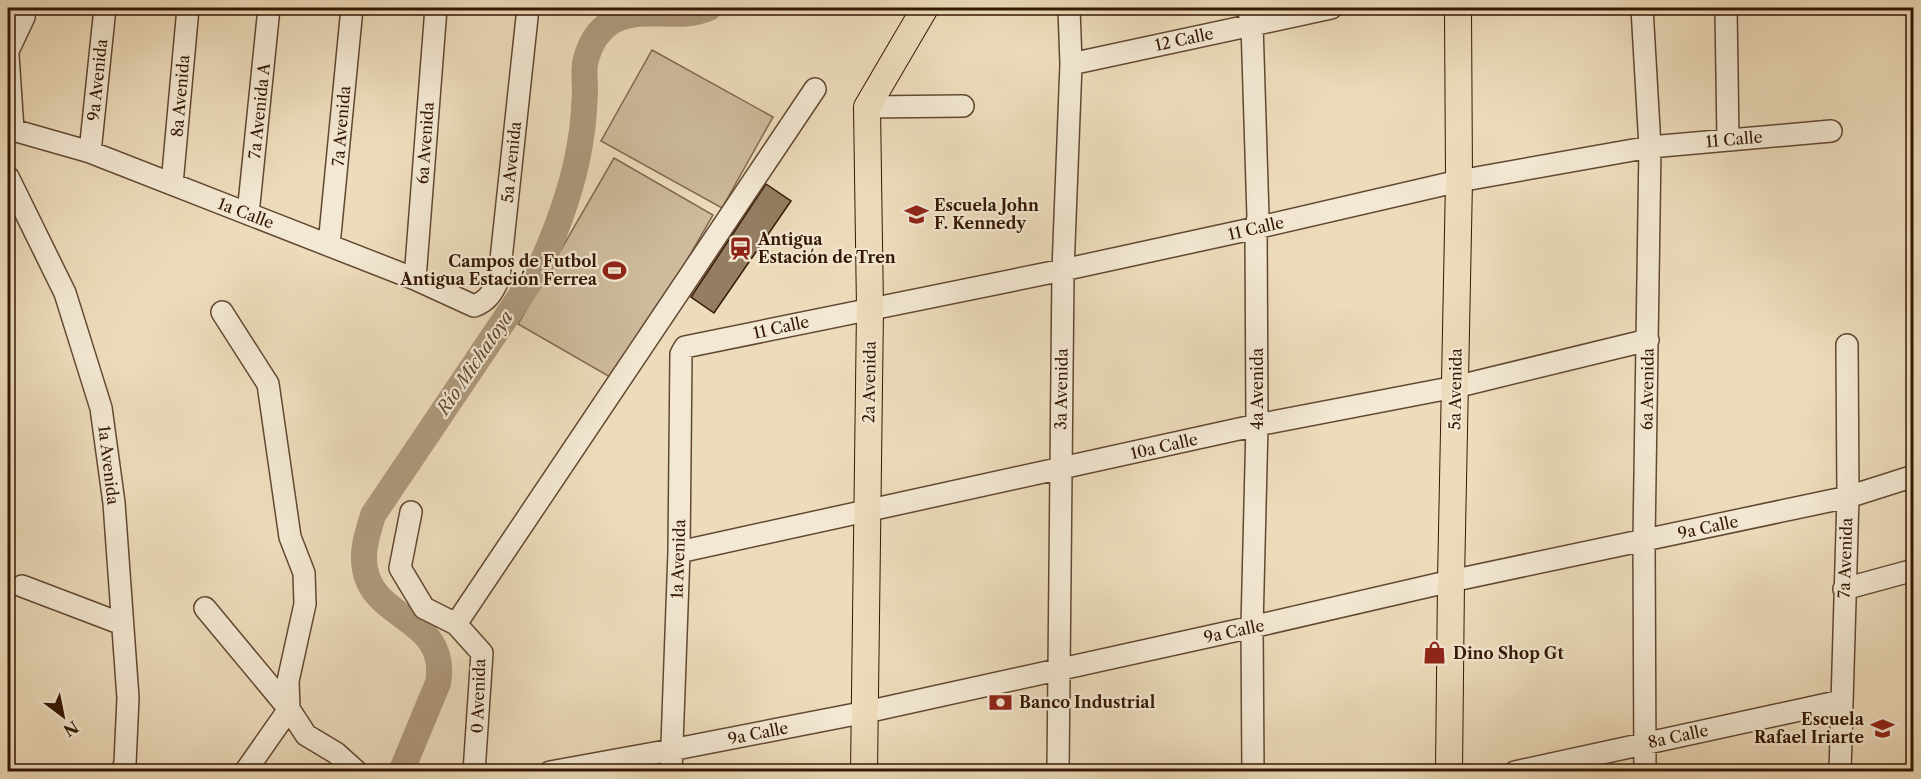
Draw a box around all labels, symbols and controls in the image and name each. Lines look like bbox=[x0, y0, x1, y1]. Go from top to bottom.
street label: 12 Calle bbox=[1153, 23, 1215, 55]
street label: 9a Avenida bbox=[83, 37, 111, 122]
street label: 8a Avenida bbox=[166, 54, 194, 138]
street label: 7a Avenida A bbox=[244, 61, 274, 160]
street label: 7a Avenida bbox=[328, 84, 355, 167]
street label: 6a Avenida bbox=[412, 101, 438, 185]
street label: 5a Avenida bbox=[497, 120, 525, 204]
street label: 11 Calle bbox=[1705, 127, 1763, 151]
street label: 1a Calle bbox=[215, 193, 277, 233]
place label: Escuela John F. Kennedy bbox=[934, 195, 1039, 233]
school or university icon: Escuela John F. Kennedy bbox=[903, 201, 929, 227]
street label: 11 Calle bbox=[1226, 212, 1286, 244]
place label: Antigua Estación de Tren bbox=[757, 229, 896, 267]
station icon: Antigua Estación de Tren bbox=[727, 235, 753, 261]
place label: Campos de Futbol Antigua Estación Ferrea bbox=[399, 251, 598, 289]
sports icon: Campos de Futbol Antigua Estación Ferrea bbox=[602, 257, 628, 283]
water label: Río Michatoya bbox=[431, 307, 518, 421]
street label: 11 Calle bbox=[751, 311, 811, 343]
street label: 2a Avenida bbox=[858, 340, 880, 423]
street label: 3a Avenida bbox=[1050, 347, 1072, 430]
street label: 4a Avenida bbox=[1247, 347, 1267, 430]
street label: 5a Avenida bbox=[1444, 347, 1466, 430]
street label: 6a Avenida bbox=[1636, 347, 1658, 430]
street label: 1a Avenida bbox=[94, 424, 124, 506]
street label: 10a Calle bbox=[1128, 429, 1200, 463]
street label: 9a Calle bbox=[1676, 511, 1740, 543]
street label: 7a Avenida bbox=[1834, 517, 1856, 599]
street label: 1a Avenida bbox=[667, 518, 689, 599]
street label: 9a Calle bbox=[1202, 615, 1266, 647]
shop icon: Dino Shop Gt bbox=[1422, 640, 1448, 666]
place label: Dino Shop Gt bbox=[1453, 643, 1564, 663]
street label: 0 Avenida bbox=[467, 658, 489, 734]
north arrow bbox=[33, 686, 93, 746]
bank icon: Banco Industrial bbox=[988, 689, 1014, 715]
place label: Banco Industrial bbox=[1019, 692, 1156, 712]
place label: Escuela Rafael Iriarte bbox=[1754, 709, 1865, 747]
school or university icon: Escuela Rafael Iriarte bbox=[1869, 715, 1895, 741]
text: N bbox=[60, 717, 82, 741]
street label: 9a Calle bbox=[726, 717, 790, 749]
street label: 8a Calle bbox=[1646, 720, 1710, 752]

